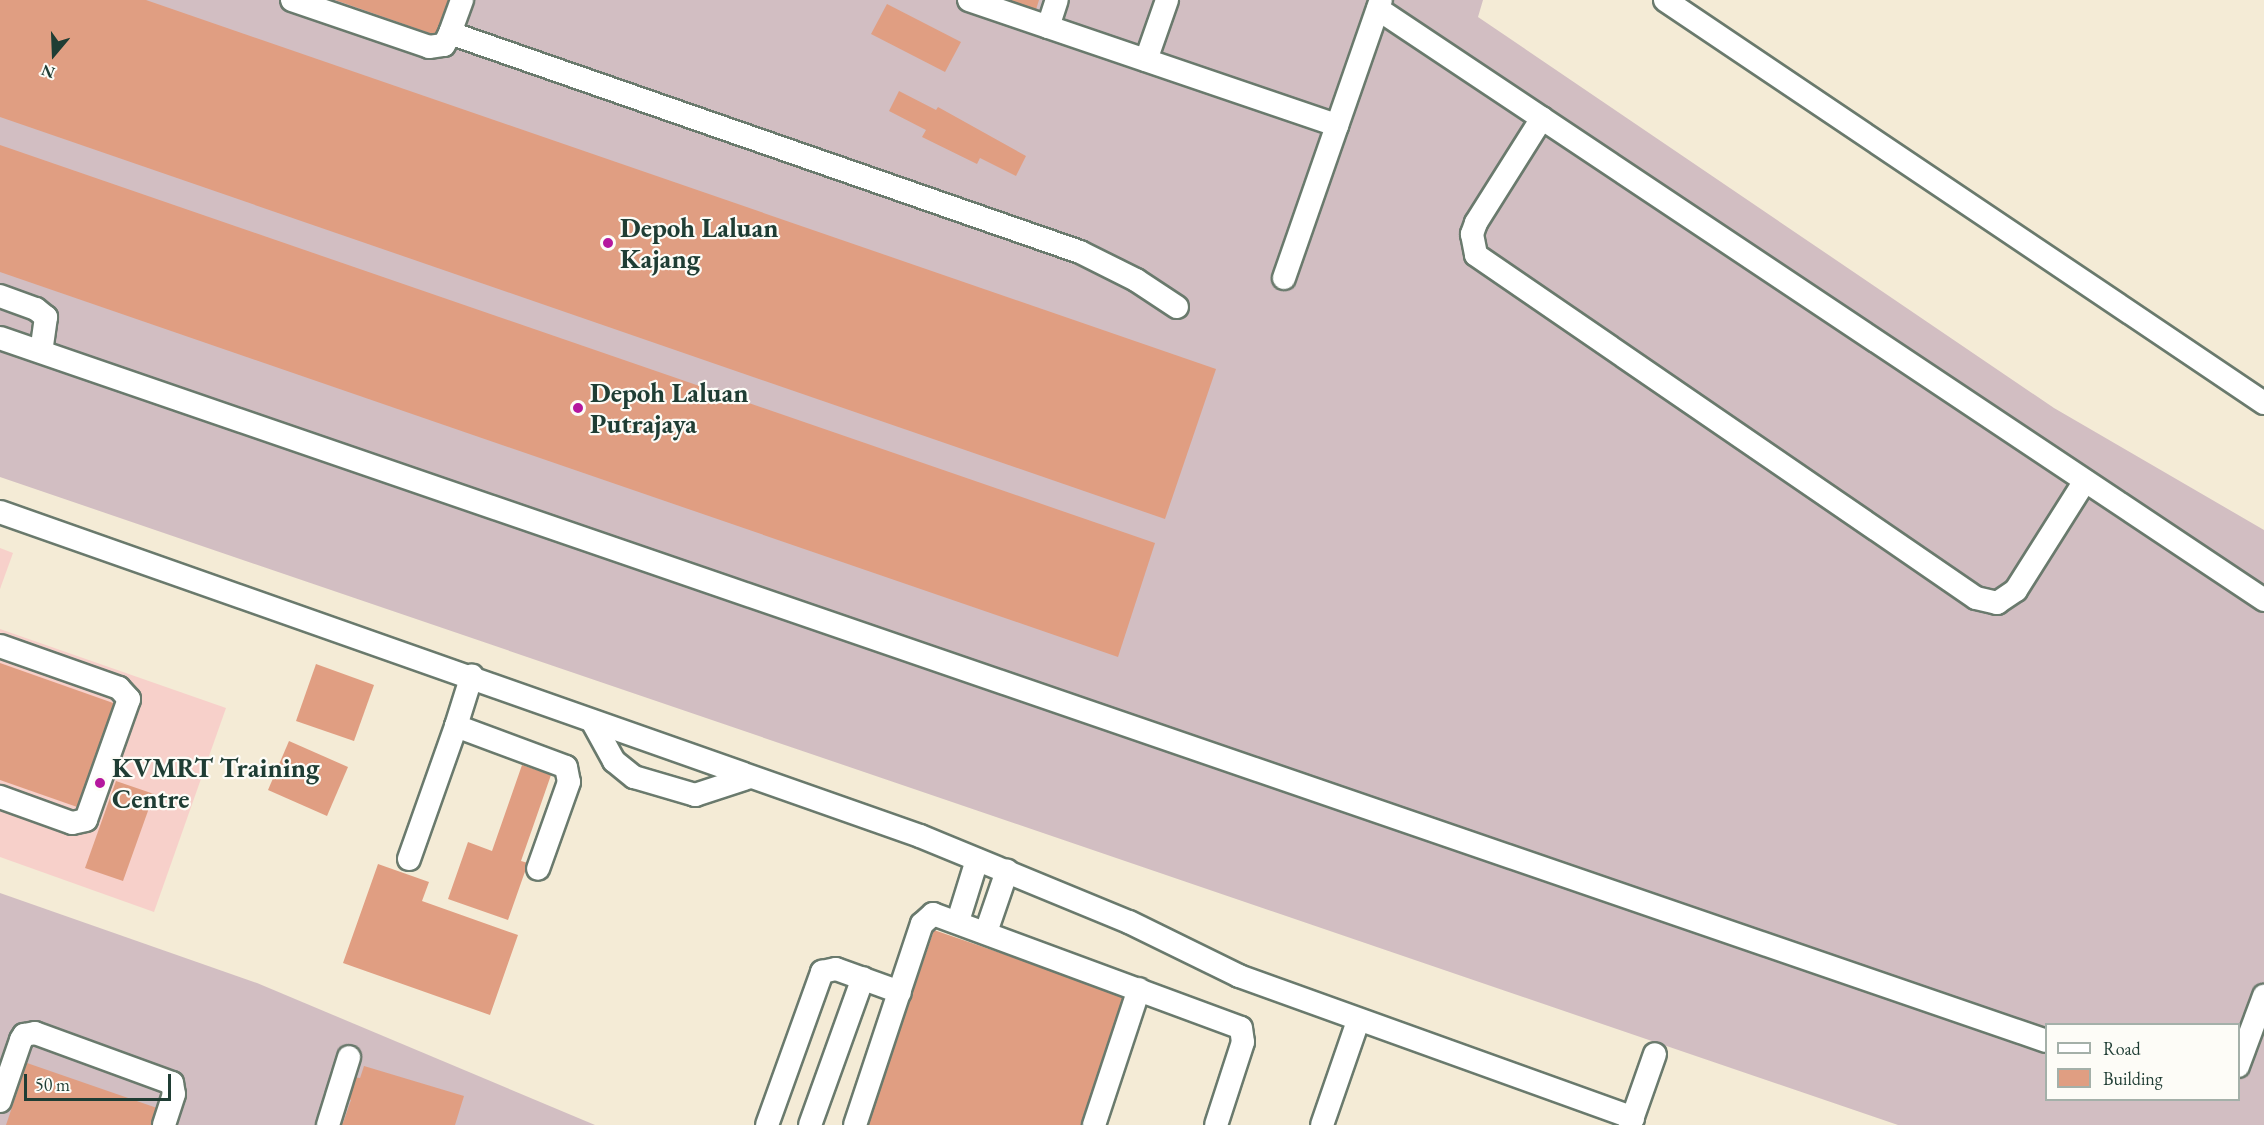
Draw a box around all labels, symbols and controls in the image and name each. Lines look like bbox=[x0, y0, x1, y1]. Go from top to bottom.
north arrow bbox=[24, 24, 84, 84]
text: N bbox=[38, 59, 58, 84]
place label: Depoh Laluan Kajang bbox=[620, 211, 779, 274]
marker: Depoh Laluan Kajang bbox=[601, 236, 615, 250]
place label: Depoh Laluan Putrajaya bbox=[590, 376, 749, 439]
marker: Depoh Laluan Putrajaya bbox=[571, 401, 585, 415]
place label: KVMRT Training Centre bbox=[112, 751, 320, 814]
marker: KVMRT Training Centre bbox=[93, 776, 107, 790]
legend bbox=[2045, 1023, 2240, 1101]
text: Road bbox=[2103, 1037, 2141, 1060]
scale bar bbox=[27, 1062, 174, 1100]
text: Building bbox=[2103, 1067, 2163, 1090]
text: 50 m bbox=[35, 1073, 70, 1096]

